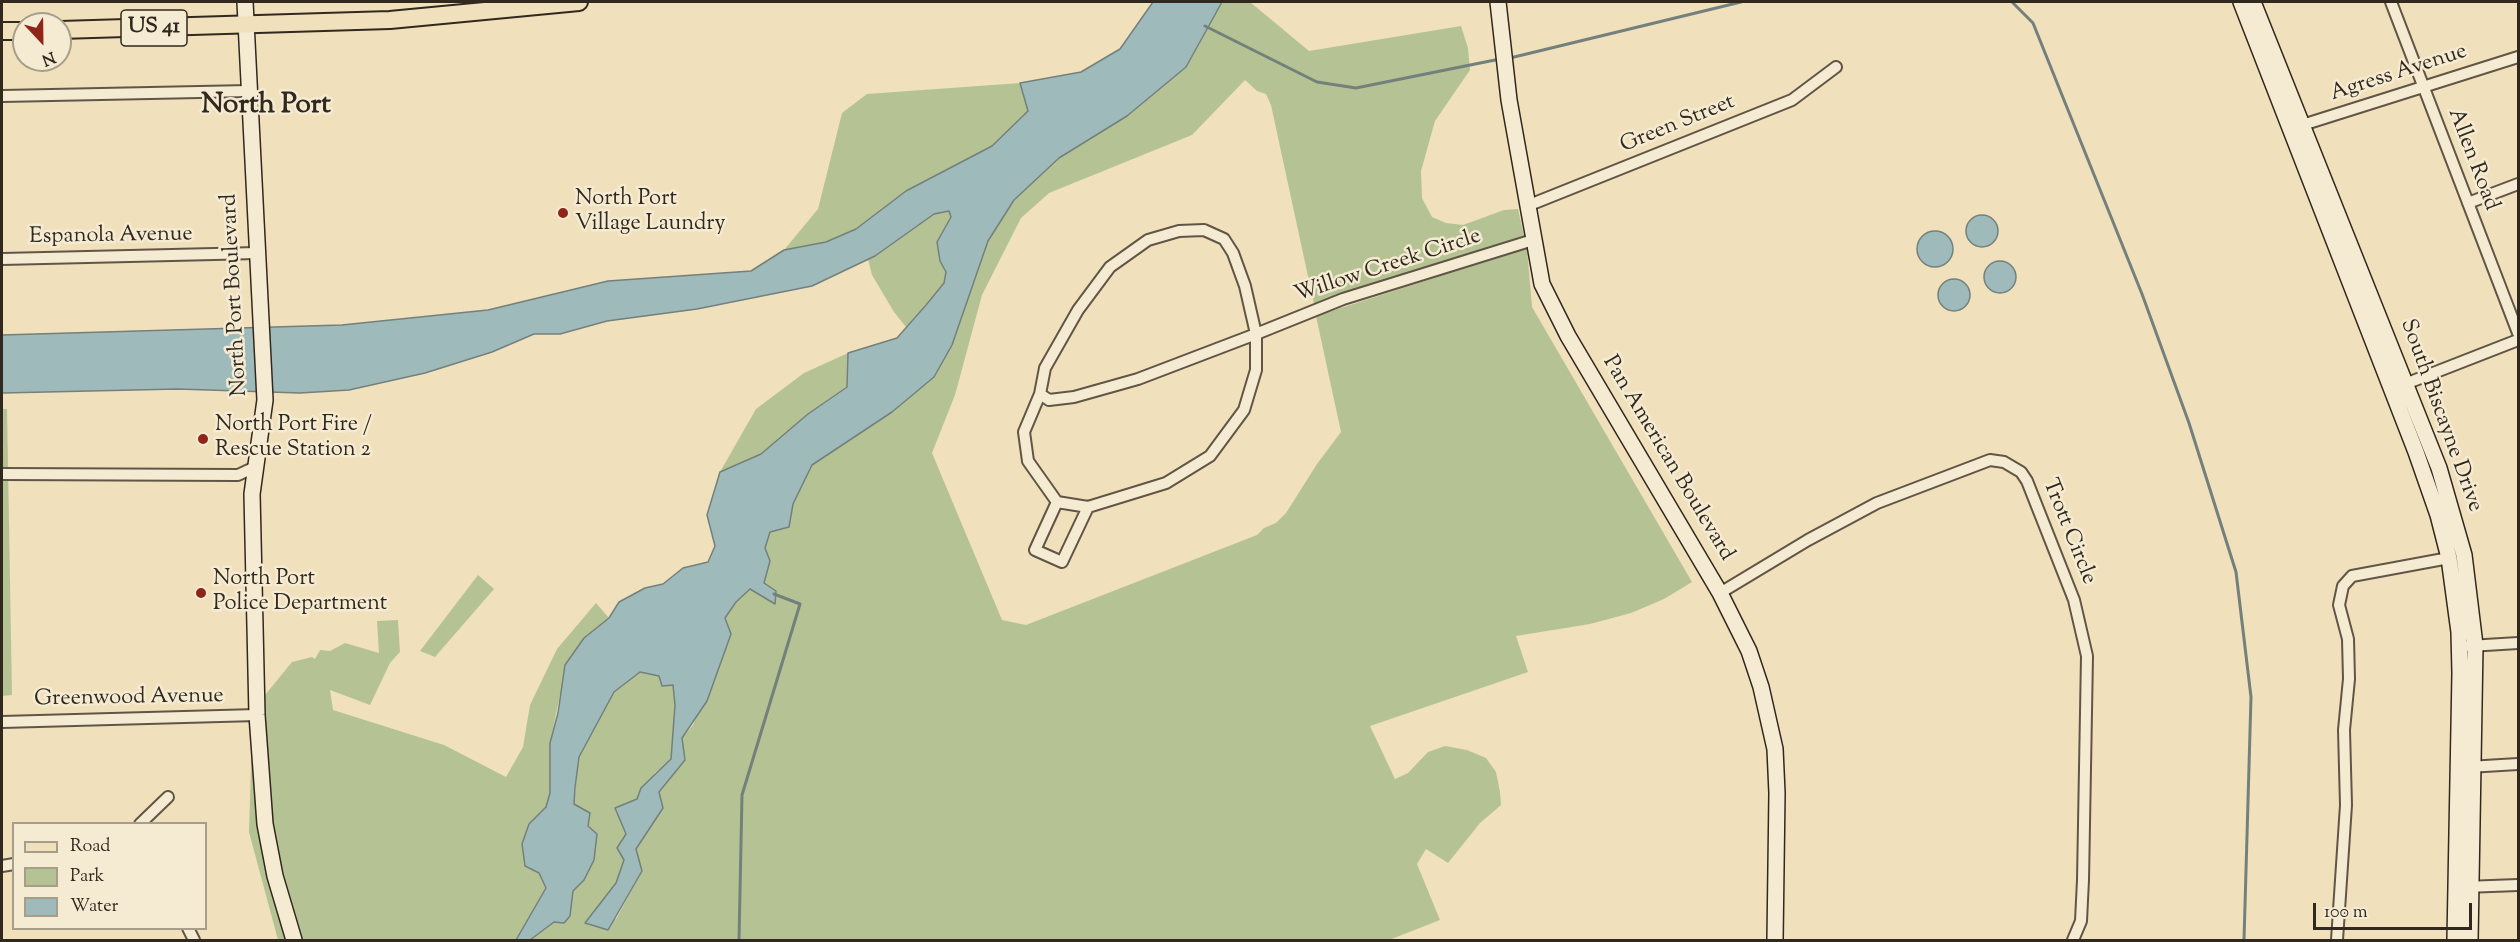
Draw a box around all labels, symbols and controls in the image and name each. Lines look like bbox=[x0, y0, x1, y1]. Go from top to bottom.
road number: US 41 bbox=[121, 10, 187, 46]
north arrow bbox=[12, 12, 72, 72]
street label: Agress Avenue bbox=[2327, 39, 2471, 109]
text: N bbox=[38, 44, 58, 70]
district label: North Port bbox=[201, 90, 331, 124]
street label: Green Street bbox=[1617, 90, 1739, 160]
street label: Allen Road bbox=[2440, 105, 2504, 215]
place label: North Port Village Laundry bbox=[575, 187, 725, 238]
street label: North Port Boulevard bbox=[218, 193, 254, 397]
marker: North Port Village Laundry bbox=[556, 206, 570, 220]
street label: Espanola Avenue bbox=[29, 222, 193, 252]
street label: Willow Creek Circle bbox=[1291, 224, 1485, 310]
street label: South Biscayne Drive bbox=[2393, 316, 2487, 516]
street label: Pan American Boulevard bbox=[1595, 352, 1739, 566]
place label: North Port Fire / Rescue Station 2 bbox=[215, 413, 372, 464]
marker: North Port Fire / Rescue Station 2 bbox=[196, 432, 210, 446]
street label: Trott Circle bbox=[2035, 475, 2101, 589]
place label: North Port Police Department bbox=[213, 567, 387, 618]
marker: North Port Police Department bbox=[194, 586, 208, 600]
street label: Greenwood Avenue bbox=[34, 684, 224, 714]
legend bbox=[12, 822, 207, 930]
text: Road bbox=[70, 834, 110, 860]
text: Park bbox=[70, 864, 104, 890]
scale bar bbox=[2316, 891, 2475, 929]
text: Water bbox=[70, 894, 118, 920]
text: 100 m bbox=[2324, 900, 2368, 926]

